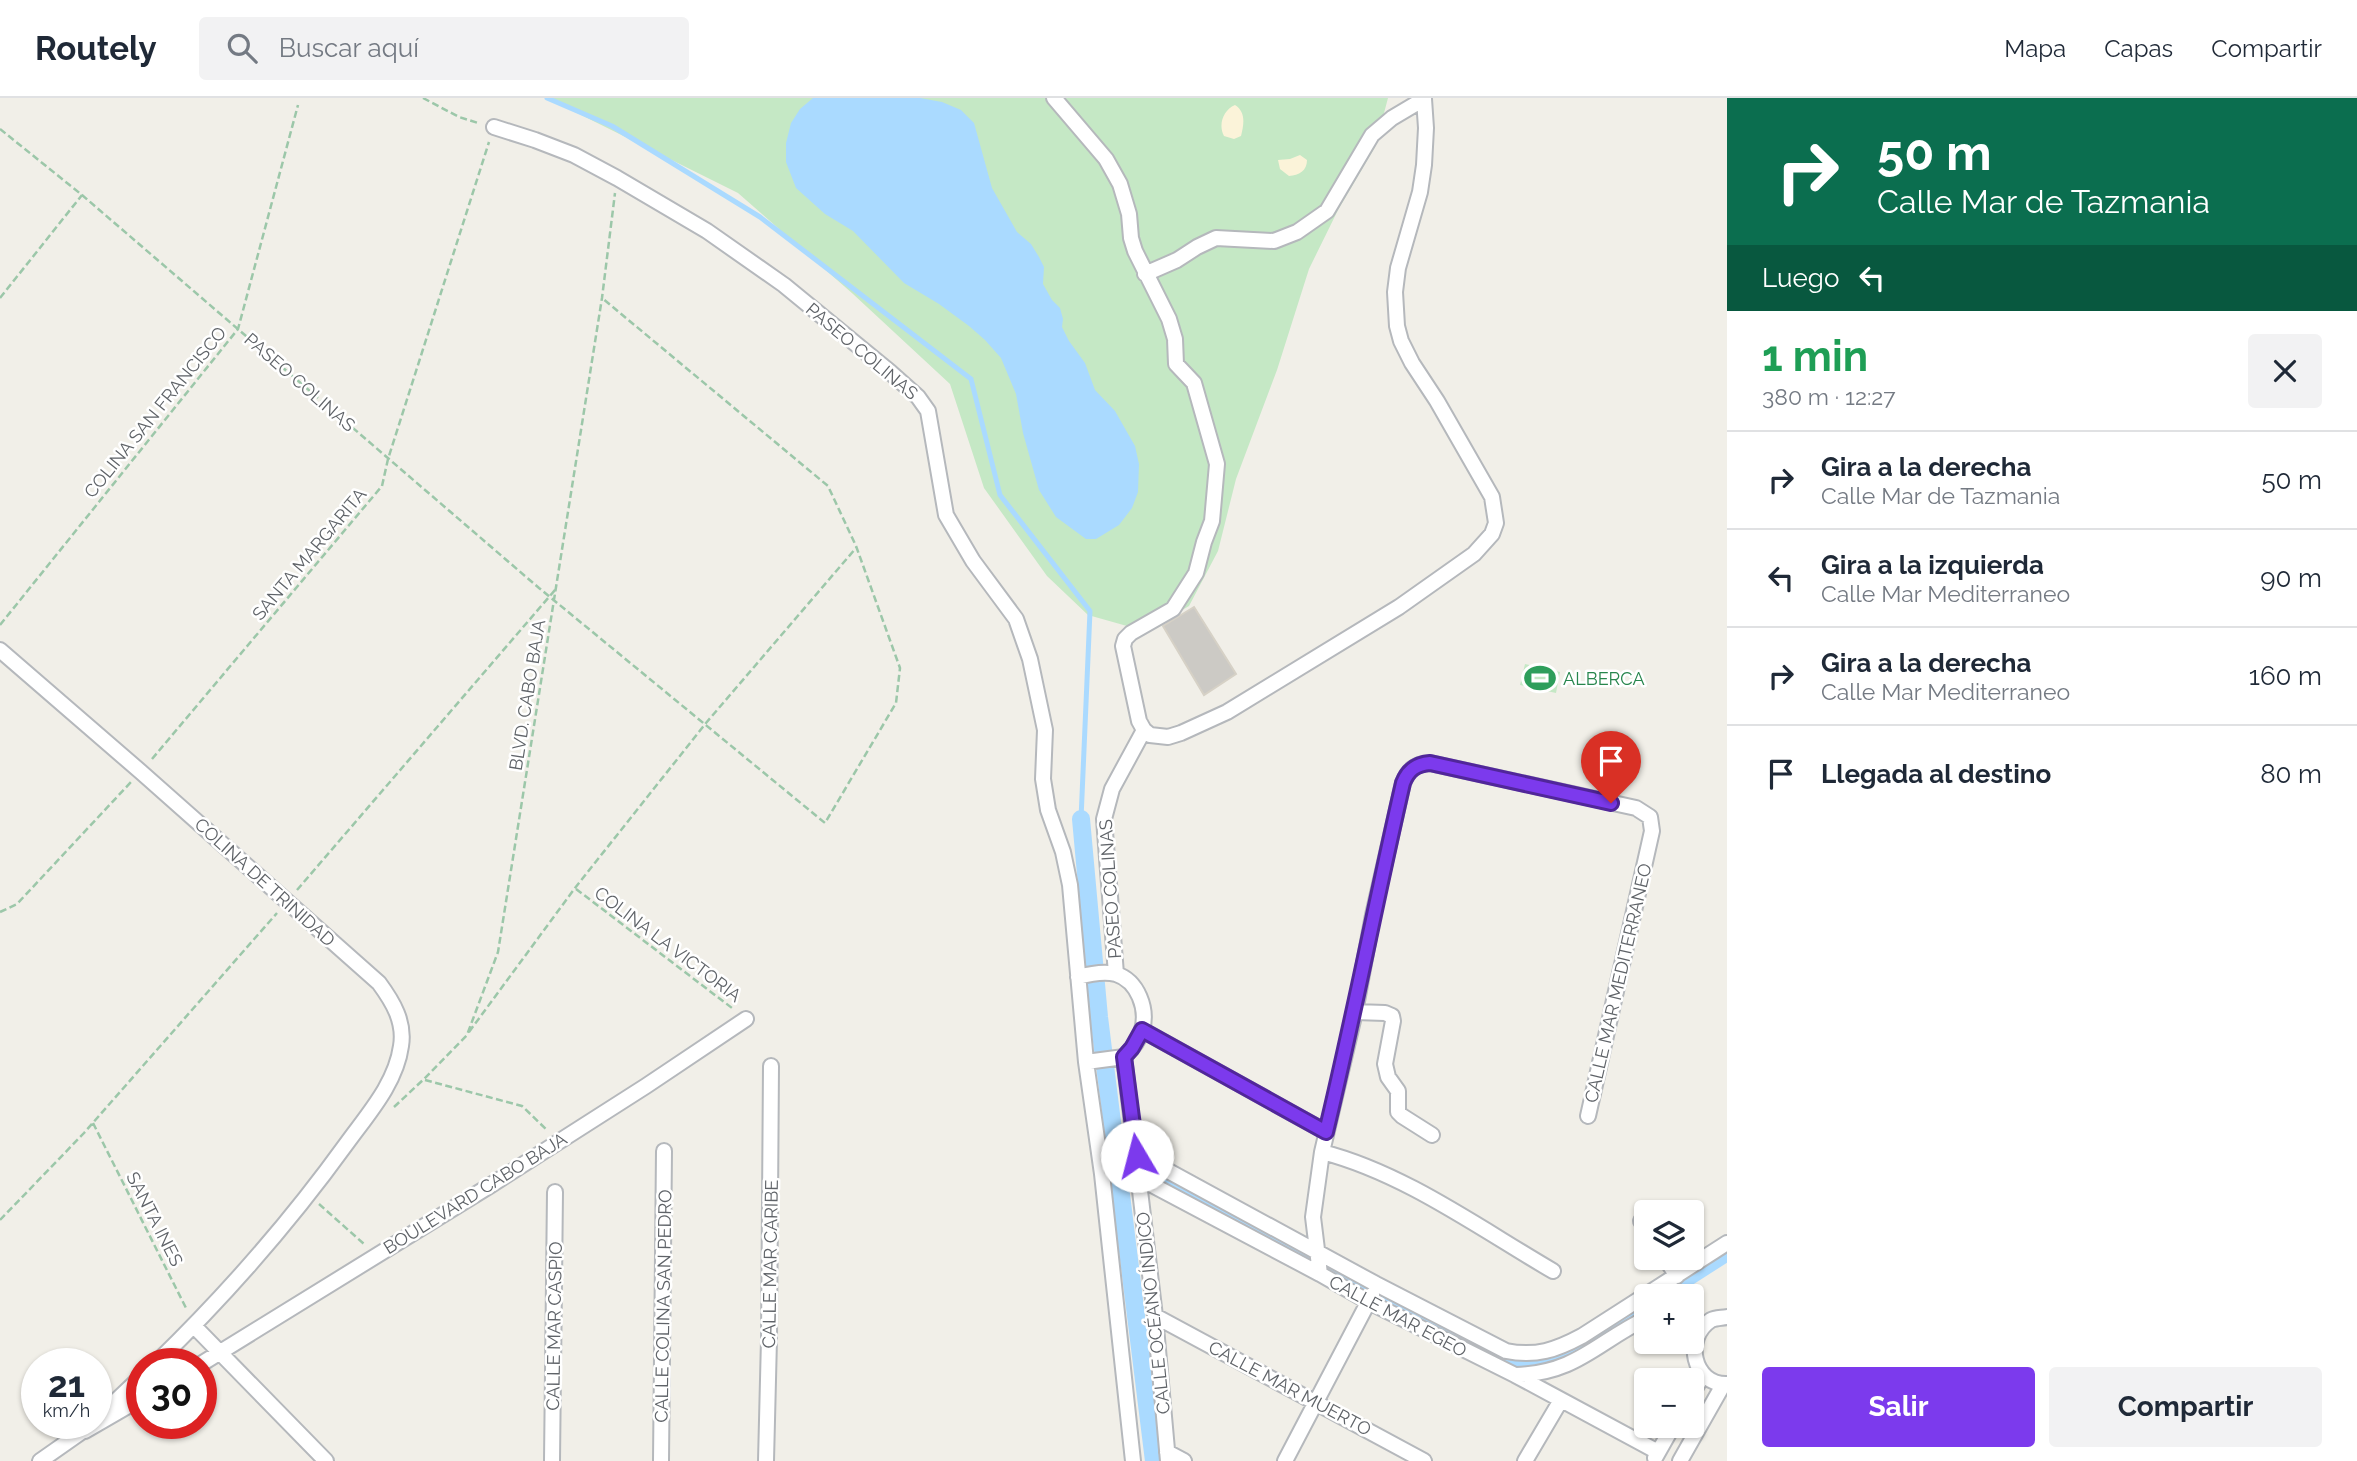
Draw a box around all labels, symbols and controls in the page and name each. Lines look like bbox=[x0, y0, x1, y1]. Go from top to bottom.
search box bbox=[199, 17, 689, 80]
text: Routely bbox=[35, 29, 157, 68]
icon: search bbox=[223, 29, 261, 67]
text: Buscar aquí bbox=[279, 33, 419, 63]
text: Mapa bbox=[2004, 34, 2066, 63]
text: Capas bbox=[2104, 34, 2173, 63]
text: Compartir bbox=[2211, 34, 2322, 63]
text: 50 m bbox=[1877, 124, 1992, 181]
icon: right bbox=[1762, 126, 1853, 217]
text: Calle Mar de Tazmania bbox=[1877, 183, 2210, 220]
icon: left bbox=[1853, 259, 1891, 297]
text: Luego bbox=[1762, 263, 1839, 293]
street label: PASEO COLINAS bbox=[802, 298, 922, 404]
street label: COLINA SAN FRANCISCO bbox=[80, 322, 230, 502]
street label: PASEO COLINAS bbox=[240, 328, 360, 436]
text: 1 min bbox=[1762, 332, 1868, 381]
button: close bbox=[2248, 334, 2322, 408]
text: 380 m · 12:27 bbox=[1762, 383, 1896, 410]
text: Gira a la derecha bbox=[1821, 452, 2031, 482]
icon: right bbox=[1762, 461, 1800, 499]
text: 50 m bbox=[2261, 465, 2322, 495]
text: Calle Mar de Tazmania bbox=[1821, 482, 2060, 509]
street label: SANTA MARGARITA bbox=[248, 484, 370, 624]
text: Gira a la izquierda bbox=[1821, 550, 2044, 580]
icon: left bbox=[1762, 559, 1800, 597]
text: 90 m bbox=[2260, 563, 2322, 593]
text: Calle Mar Mediterraneo bbox=[1821, 580, 2070, 607]
street label: BLVD. CABO BAJA bbox=[505, 618, 549, 772]
text: Gira a la derecha bbox=[1821, 648, 2031, 678]
icon: right bbox=[1762, 657, 1800, 695]
sports icon: ALBERCA bbox=[1523, 661, 1557, 695]
text: 160 m bbox=[2249, 661, 2322, 691]
place label: ALBERCA bbox=[1563, 668, 1645, 689]
text: Calle Mar Mediterraneo bbox=[1821, 678, 2070, 705]
pin bbox=[1581, 731, 1641, 803]
icon: arrive bbox=[1592, 742, 1630, 780]
icon: arrive bbox=[1762, 755, 1800, 793]
text: Llegada al destino bbox=[1821, 759, 2051, 789]
text: 80 m bbox=[2260, 759, 2322, 789]
street label: COLINA DE TRINIDAD bbox=[190, 813, 340, 951]
street label: PASEO COLINAS bbox=[1095, 819, 1125, 959]
street label: CALLE MAR MEDITERRANEO bbox=[1580, 861, 1656, 1105]
street label: COLINA LA VICTORIA bbox=[590, 882, 746, 1006]
position arrow bbox=[1100, 1119, 1174, 1193]
street label: BOULEVARD CABO BAJA bbox=[380, 1128, 570, 1258]
street label: SANTA INES bbox=[122, 1168, 188, 1270]
street label: CALLE MAR CARIBE bbox=[758, 1179, 782, 1349]
street label: CALLE COLINA SAN PEDRO bbox=[650, 1189, 676, 1423]
map controls bbox=[1634, 1200, 1704, 1438]
button: layers bbox=[1634, 1200, 1704, 1270]
street label: CALLE OCÉANO ÍNDICO bbox=[1131, 1211, 1174, 1415]
street label: CALLE MAR CASPIO bbox=[542, 1241, 566, 1411]
street label: CALLE MAR EGEO bbox=[1326, 1271, 1470, 1361]
button: + bbox=[1634, 1284, 1704, 1354]
street label: CALLE MAR MUERTO bbox=[1205, 1336, 1375, 1440]
speed limit sign: 30 bbox=[126, 1348, 217, 1439]
text: 21 bbox=[48, 1364, 85, 1405]
button: Salir bbox=[1762, 1367, 2035, 1447]
button: Compartir bbox=[2049, 1367, 2322, 1447]
button: − bbox=[1634, 1368, 1704, 1438]
text: km/h bbox=[43, 1400, 90, 1421]

